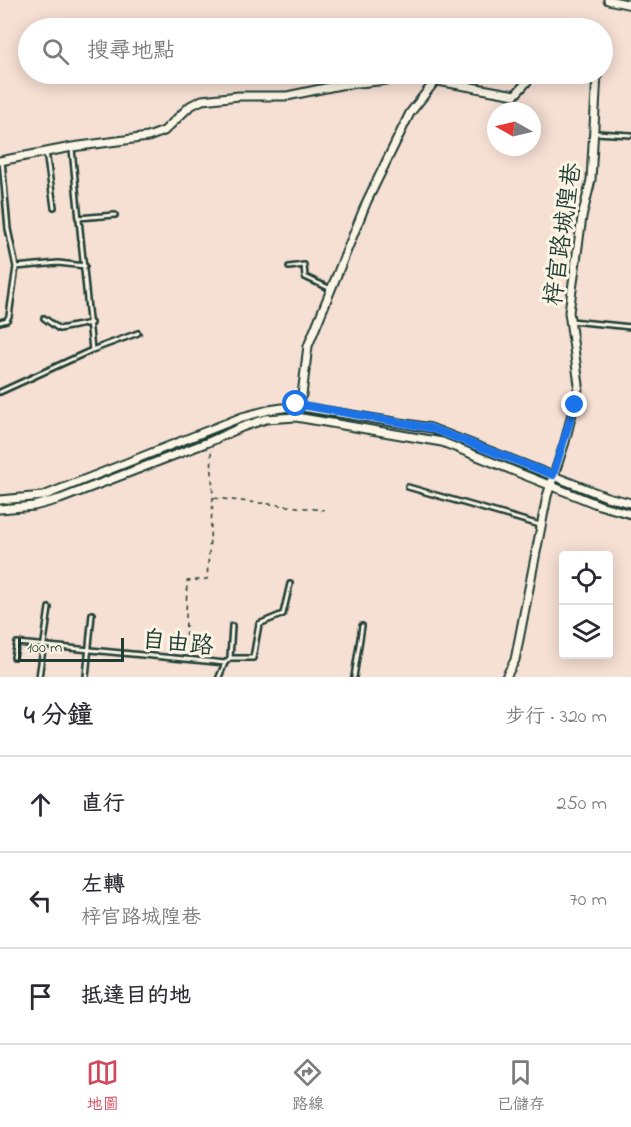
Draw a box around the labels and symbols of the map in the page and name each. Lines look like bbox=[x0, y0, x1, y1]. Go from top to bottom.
north arrow bbox=[487, 102, 541, 156]
street label: 梓官路城隍巷 bbox=[537, 161, 592, 308]
route start bbox=[282, 390, 308, 416]
route end bbox=[561, 391, 587, 417]
street label: 自由路 bbox=[140, 623, 215, 666]
scale bar bbox=[18, 635, 124, 662]

